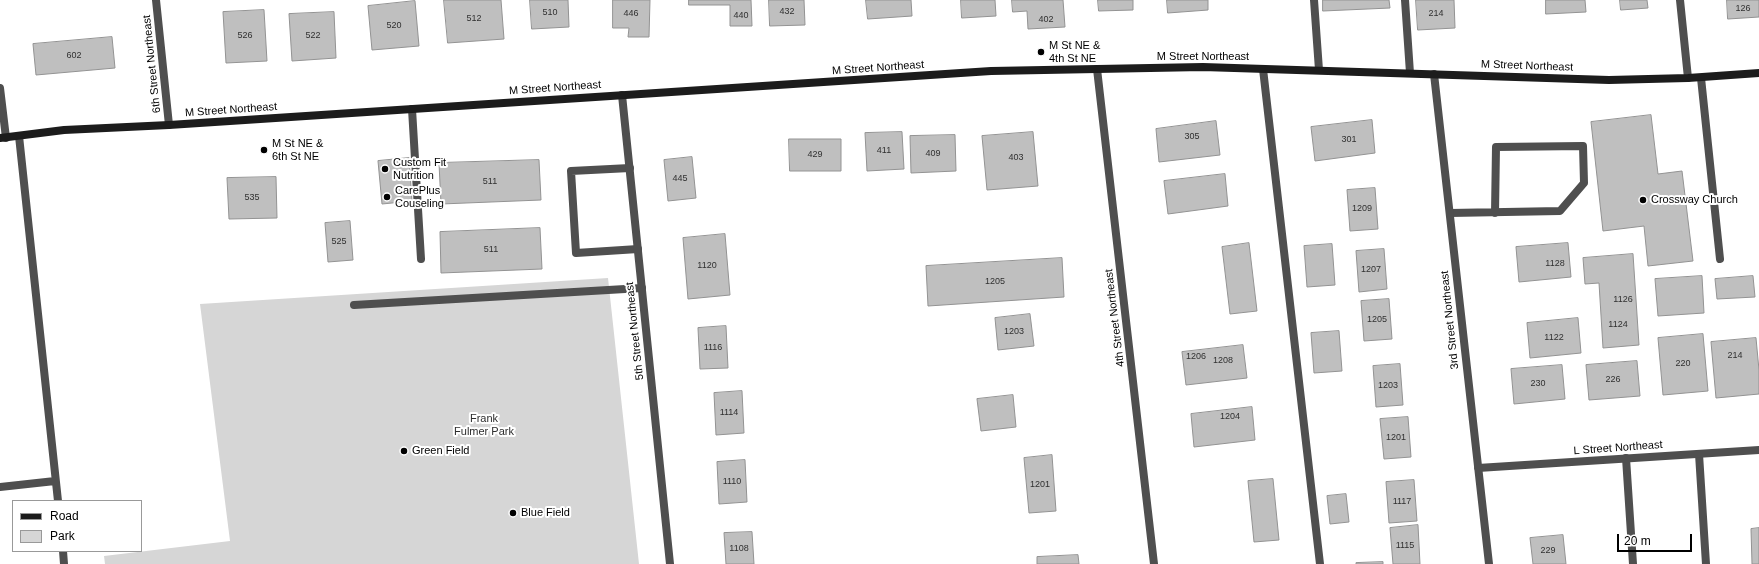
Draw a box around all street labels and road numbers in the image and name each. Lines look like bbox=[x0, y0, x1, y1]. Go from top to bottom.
street label: 6th Street Northeast bbox=[140, 14, 164, 114]
street label: M Street Northeast bbox=[1157, 50, 1249, 64]
street label: M Street Northeast bbox=[831, 58, 925, 78]
street label: M Street Northeast bbox=[1481, 58, 1573, 74]
street label: M Street Northeast bbox=[508, 78, 602, 98]
street label: M Street Northeast bbox=[184, 100, 278, 120]
street label: 4th Street Northeast bbox=[1102, 268, 1128, 368]
street label: 3rd Street Northeast bbox=[1438, 270, 1462, 370]
street label: 5th Street Northeast bbox=[623, 281, 647, 381]
street label: L Street Northeast bbox=[1573, 438, 1663, 458]

